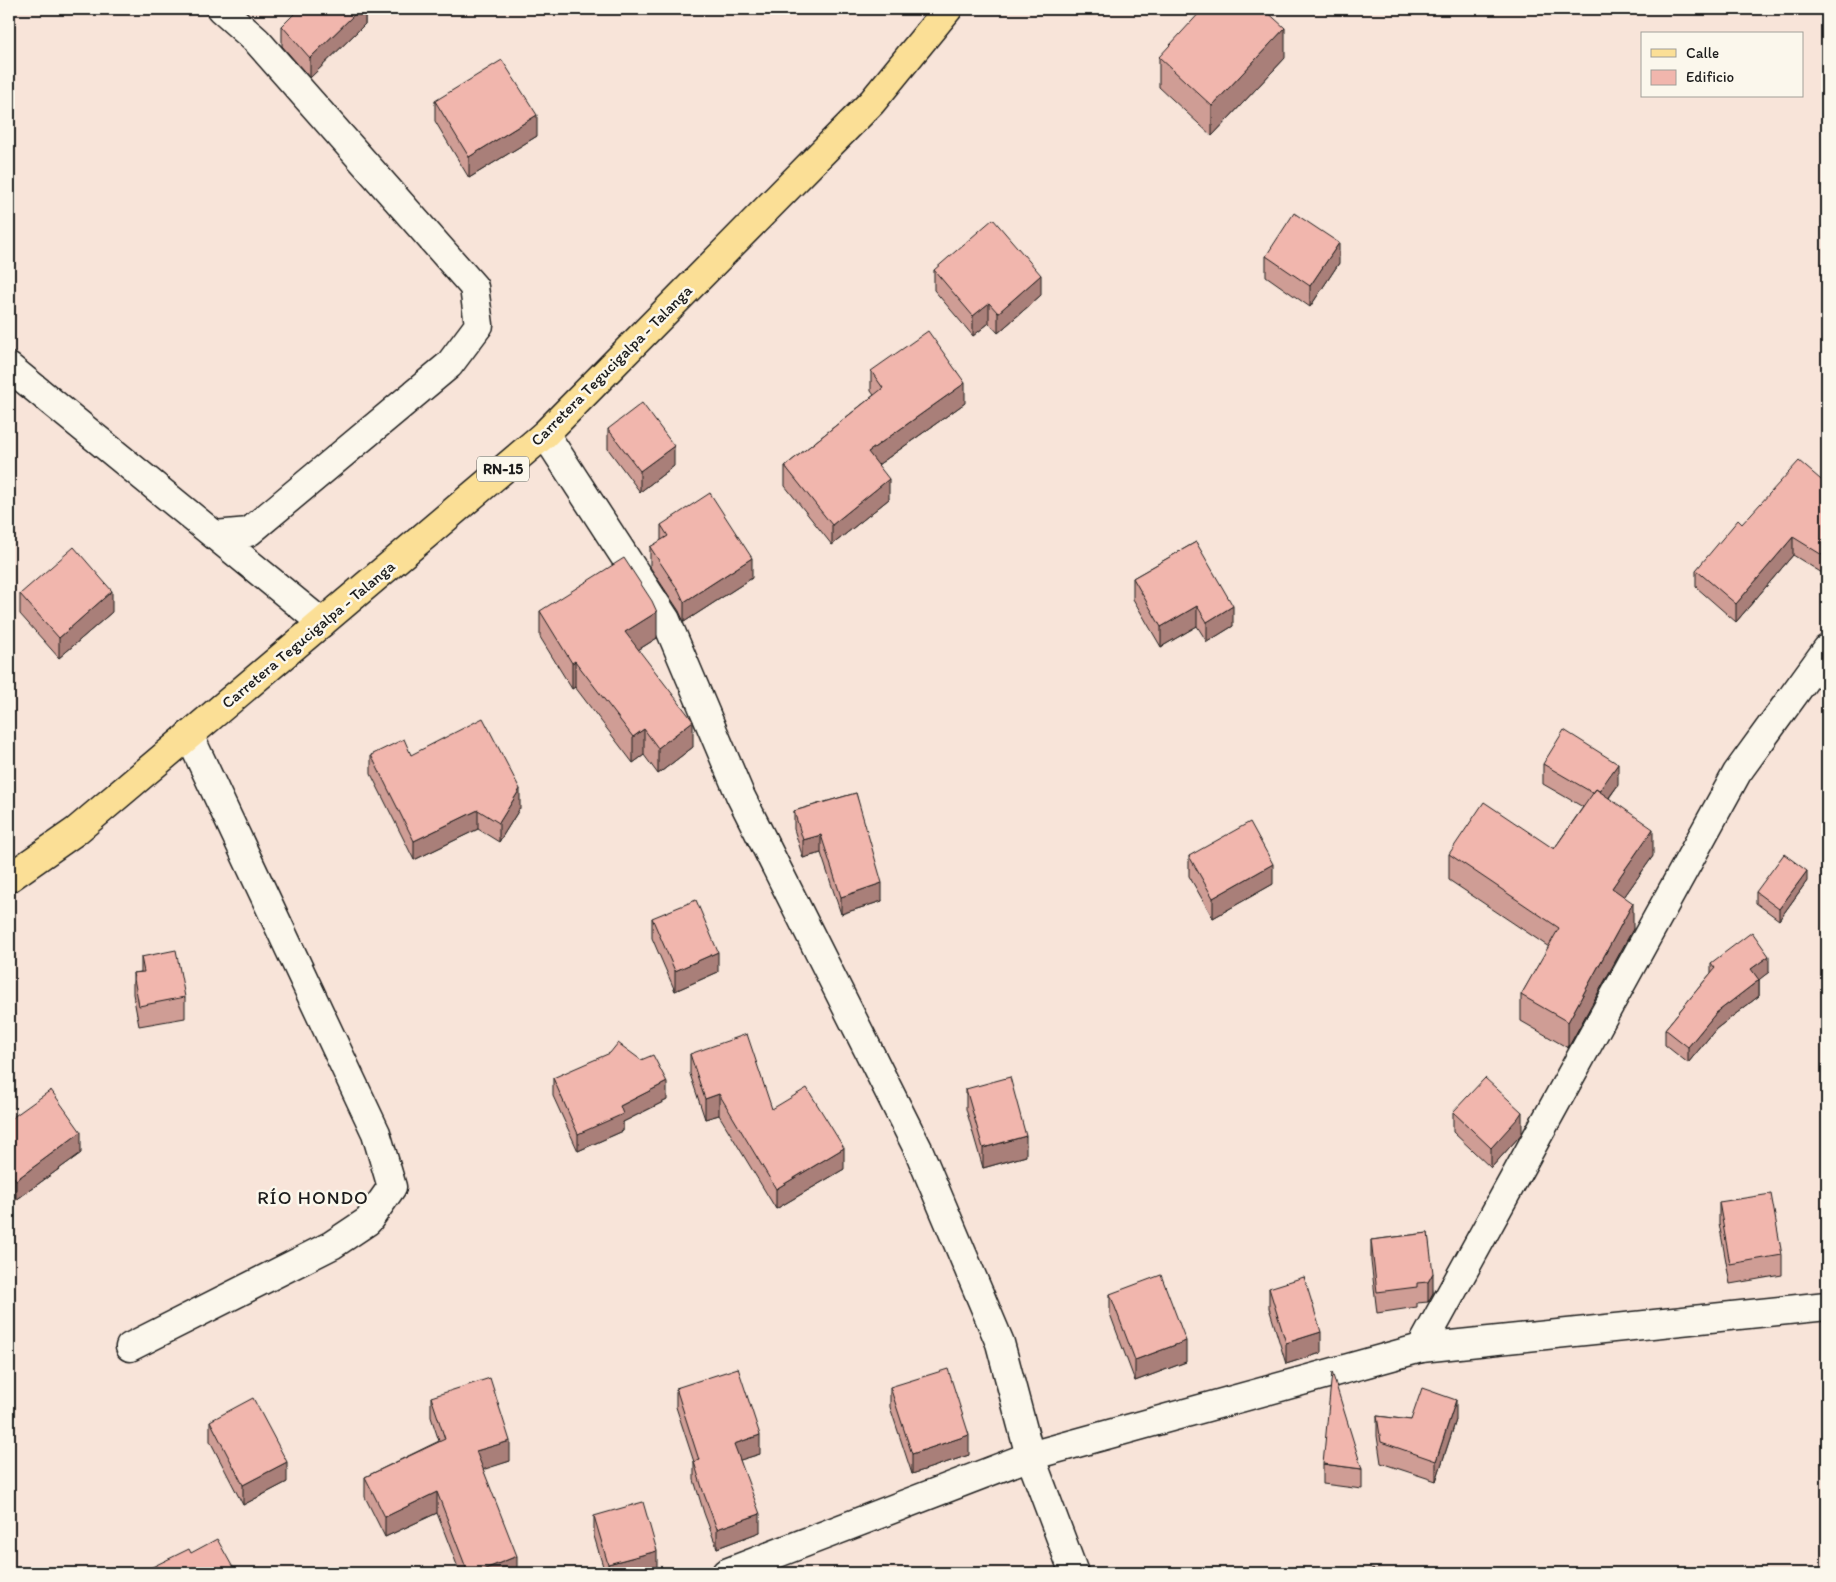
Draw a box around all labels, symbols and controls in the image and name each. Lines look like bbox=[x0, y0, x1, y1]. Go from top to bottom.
legend bbox=[1641, 32, 1804, 98]
text: Calle bbox=[1686, 44, 1719, 62]
text: Edificio bbox=[1686, 68, 1734, 86]
street label: Carretera Tegucigalpa - Talanga bbox=[527, 280, 696, 450]
road number: RN-15 bbox=[477, 456, 529, 482]
street label: Carretera Tegucigalpa - Talanga bbox=[218, 556, 399, 712]
district label: RÍO HONDO bbox=[257, 1186, 369, 1209]

